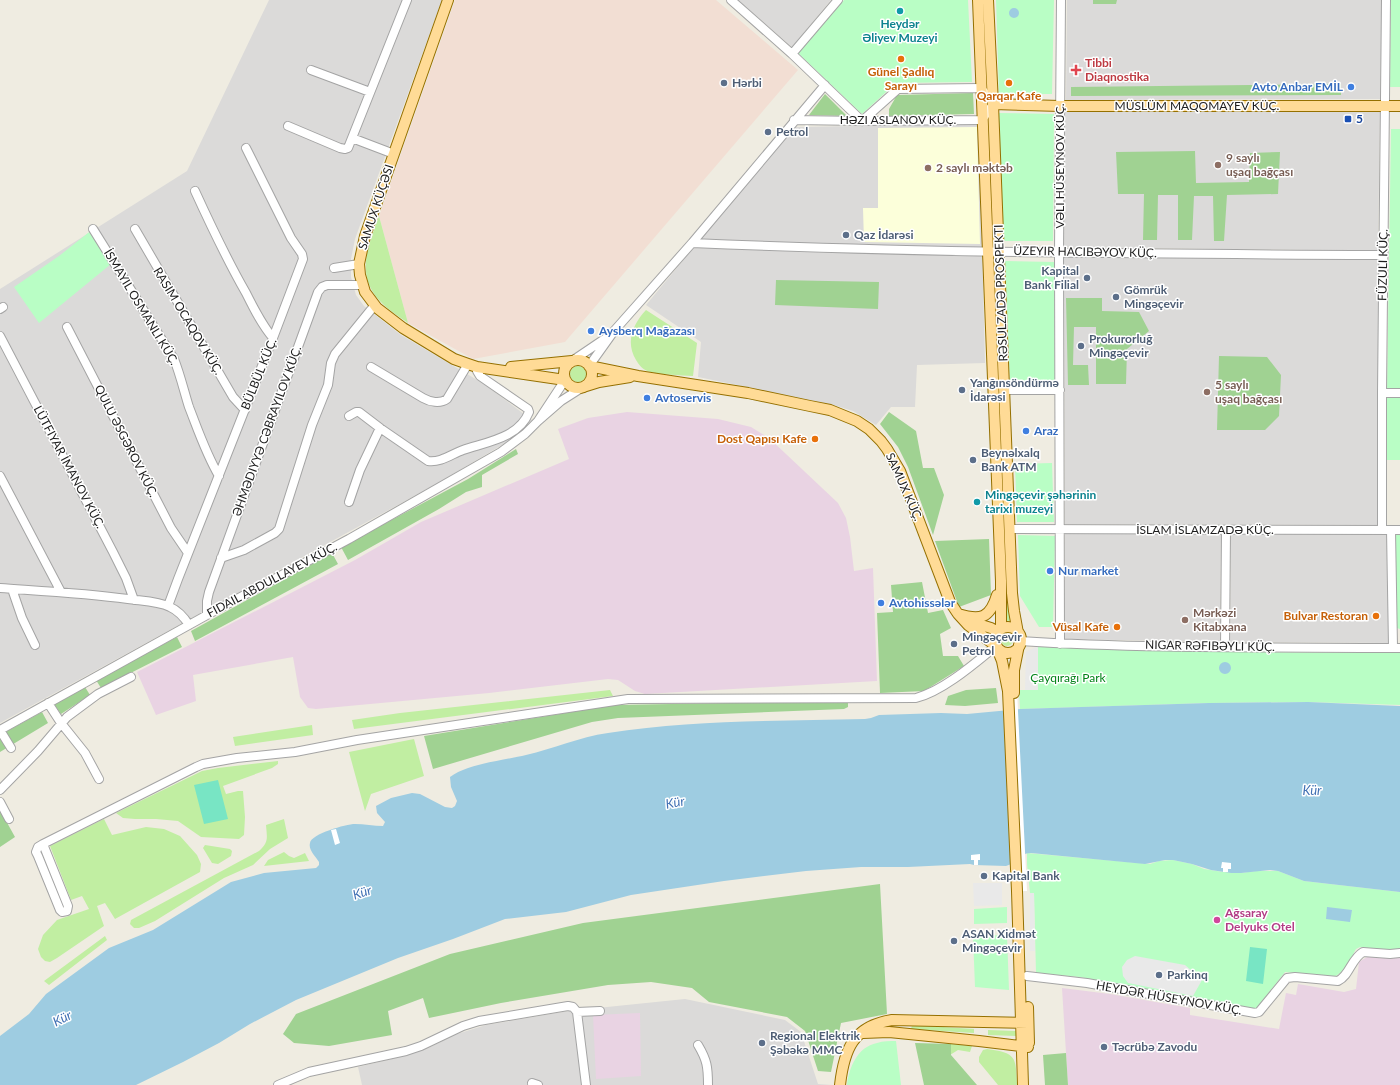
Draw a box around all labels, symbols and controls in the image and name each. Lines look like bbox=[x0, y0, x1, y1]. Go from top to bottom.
marker: Heydər Əliyev Muzeyi bbox=[895, 6, 905, 16]
place label: Heydər Əliyev Muzeyi bbox=[862, 16, 938, 45]
marker: Günel Şadlıq Sarayı bbox=[896, 54, 906, 64]
place label: Tibbi Diaqnostika bbox=[1085, 55, 1149, 84]
place label: Günel Şadlıq Sarayı bbox=[868, 64, 935, 93]
marker: Tibbi Diaqnostika bbox=[1070, 64, 1082, 76]
place label: Hərbi bbox=[732, 75, 762, 90]
marker: Hərbi bbox=[719, 78, 729, 88]
marker: Qarqar Kafe bbox=[1004, 78, 1014, 88]
place label: Avto Anbar EMİL bbox=[1251, 79, 1344, 94]
marker: Avto Anbar EMİL bbox=[1346, 82, 1356, 92]
place label: Qarqar Kafe bbox=[977, 88, 1042, 103]
street label: MÜSLÜM MAQOMAYEV KÜÇ. bbox=[1115, 98, 1280, 113]
street label: VƏLI HÜSEYNOV KÜÇ. bbox=[1052, 103, 1067, 229]
place label: 5 bbox=[1356, 111, 1363, 126]
street label: HƏZI ASLANOV KÜÇ. bbox=[840, 112, 957, 127]
marker: 5 bbox=[1343, 114, 1353, 124]
place label: Petrol bbox=[776, 124, 808, 139]
marker: Petrol bbox=[763, 127, 773, 137]
place label: 9 saylı uşaq bağçası bbox=[1226, 150, 1293, 179]
place label: 2 saylı məktəb bbox=[936, 160, 1013, 175]
marker: 9 saylı uşaq bağçası bbox=[1213, 160, 1223, 170]
street label: SAMUX KÜÇƏSI bbox=[355, 162, 396, 251]
marker: 2 saylı məktəb bbox=[923, 163, 933, 173]
street label: RƏSULZADƏ PROSPEKTI bbox=[991, 224, 1010, 362]
place label: Qaz İdarəsi bbox=[854, 227, 914, 242]
street label: FÜZULI KÜÇ. bbox=[1374, 229, 1391, 301]
marker: Qaz İdarəsi bbox=[841, 230, 851, 240]
street label: ÜZEYIR HACIBƏYOV KÜÇ. bbox=[1013, 243, 1157, 260]
street label: İSMAYIL OSMANLI KÜÇ. bbox=[101, 246, 182, 368]
place label: Kapital Bank Filial bbox=[1024, 263, 1079, 292]
street label: RASIM OCAQOV KÜÇ. bbox=[150, 264, 227, 377]
marker: Kapital Bank Filial bbox=[1082, 273, 1092, 283]
place label: Gömrük Mingəçevir bbox=[1124, 282, 1184, 311]
marker: Gömrük Mingəçevir bbox=[1111, 292, 1121, 302]
place label: Aysberq Mağazası bbox=[598, 323, 695, 338]
marker: Aysberq Mağazası bbox=[586, 326, 596, 336]
place label: Prokurorluğ Mingəçevir bbox=[1089, 331, 1153, 360]
street label: BÜLBÜL KÜÇ. bbox=[237, 336, 280, 412]
marker: Prokurorluğ Mingəçevir bbox=[1076, 341, 1086, 351]
street label: ƏHMƏDIYYƏ CƏBRAYILOV KÜÇ. bbox=[229, 343, 304, 518]
place label: Yanğınsöndürmə İdarəsi bbox=[969, 375, 1059, 404]
place label: 5 saylı uşaq bağçası bbox=[1215, 377, 1282, 406]
street label: QULU ƏSGƏROV KÜÇ. bbox=[92, 382, 161, 500]
marker: Yanğınsöndürmə İdarəsi bbox=[957, 385, 967, 395]
marker: 5 saylı uşaq bağçası bbox=[1202, 387, 1212, 397]
place label: Avtoservis bbox=[654, 390, 711, 405]
marker: Avtoservis bbox=[642, 393, 652, 403]
street label: LÜTFIYAR İMANOV KÜÇ. bbox=[31, 403, 108, 531]
place label: Araz bbox=[1033, 423, 1059, 438]
marker: Araz bbox=[1021, 426, 1031, 436]
place label: Dost Qapısı Kafe bbox=[717, 431, 808, 446]
marker: Dost Qapısı Kafe bbox=[810, 434, 820, 444]
place label: Beynəlxalq Bank ATM bbox=[981, 445, 1040, 474]
street label: SAMUX KÜÇ. bbox=[883, 450, 926, 523]
marker: Beynəlxalq Bank ATM bbox=[968, 455, 978, 465]
place label: Mingəçevir şəhərinin tarixi muzeyi bbox=[985, 487, 1096, 516]
marker: Mingəçevir şəhərinin tarixi muzeyi bbox=[972, 497, 982, 507]
street label: İSLAM İSLAMZADƏ KÜÇ. bbox=[1136, 522, 1274, 537]
street label: FIDAIL ABDULLAYEV KÜÇ. bbox=[204, 539, 340, 620]
place label: Nur market bbox=[1058, 563, 1119, 578]
marker: Nur market bbox=[1045, 566, 1055, 576]
place label: Avtohissələr bbox=[888, 595, 956, 610]
marker: Avtohissələr bbox=[876, 598, 886, 608]
place label: Mərkəzi Kitabxana bbox=[1193, 605, 1247, 634]
place label: Bulvar Restoran bbox=[1283, 608, 1368, 623]
marker: Bulvar Restoran bbox=[1371, 611, 1381, 621]
marker: Mərkəzi Kitabxana bbox=[1180, 615, 1190, 625]
place label: Vüsal Kafe bbox=[1052, 619, 1110, 634]
marker: Vüsal Kafe bbox=[1112, 622, 1122, 632]
place label: Mingəçevir Petrol bbox=[962, 629, 1022, 658]
street label: NIGAR RƏFIBƏYLI KÜÇ. bbox=[1145, 637, 1275, 654]
marker: Mingəçevir Petrol bbox=[949, 639, 959, 649]
park label: Çayqırağı Park bbox=[1030, 670, 1107, 685]
water label: Kür bbox=[1302, 782, 1322, 798]
water label: Kür bbox=[664, 792, 686, 812]
place label: Kapital Bank bbox=[992, 868, 1060, 883]
marker: Kapital Bank bbox=[979, 871, 989, 881]
water label: Kür bbox=[350, 881, 374, 903]
place label: Ağsaray Delyuks Otel bbox=[1224, 905, 1295, 934]
marker: Ağsaray Delyuks Otel bbox=[1212, 915, 1222, 925]
place label: ASAN Xidmət Mingəçevir bbox=[961, 926, 1036, 955]
marker: ASAN Xidmət Mingəçevir bbox=[949, 936, 959, 946]
place label: Parkinq bbox=[1167, 967, 1208, 982]
marker: Parkinq bbox=[1154, 970, 1164, 980]
street label: HEYDƏR HÜSEYNOV KÜÇ. bbox=[1095, 977, 1243, 1018]
water label: Kür bbox=[50, 1006, 75, 1029]
place label: Regional Elektrik Şəbəkə MMC bbox=[770, 1028, 860, 1057]
marker: Regional Elektrik Şəbəkə MMC bbox=[757, 1038, 767, 1048]
place label: Təcrübə Zavodu bbox=[1112, 1039, 1197, 1054]
marker: Təcrübə Zavodu bbox=[1099, 1042, 1109, 1052]

